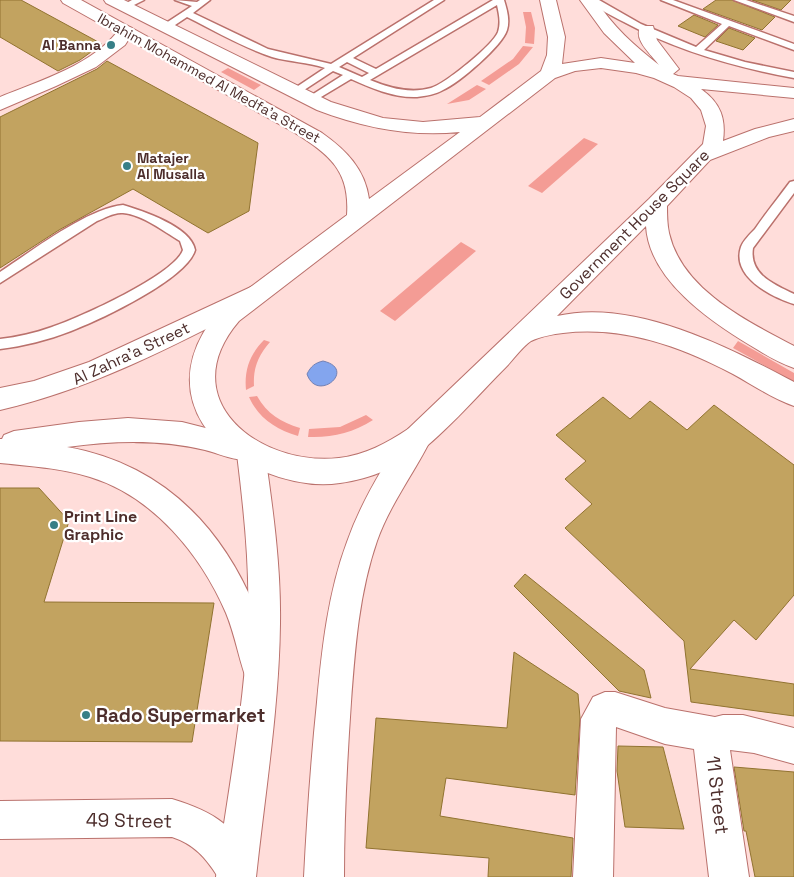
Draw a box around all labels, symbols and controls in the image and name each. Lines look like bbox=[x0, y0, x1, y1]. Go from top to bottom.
street label: Ibrahim Mohammed Al Medfa'a Street bbox=[94, 9, 324, 147]
place label: Al Banna bbox=[42, 36, 101, 54]
marker: Al Banna bbox=[105, 39, 117, 51]
street label: Government House Square bbox=[555, 145, 714, 304]
place label: Matajer Al Musalla bbox=[137, 149, 205, 183]
marker: Matajer Al Musalla bbox=[121, 160, 133, 172]
street label: Al Zahra'a Street bbox=[69, 317, 193, 390]
place label: Print Line Graphic bbox=[64, 506, 137, 545]
marker: Print Line Graphic bbox=[48, 519, 60, 531]
place label: Rado Supermarket bbox=[96, 703, 265, 728]
marker: Rado Supermarket bbox=[80, 709, 92, 721]
street label: 11 Street bbox=[700, 754, 735, 836]
street label: 49 Street bbox=[86, 807, 172, 834]

